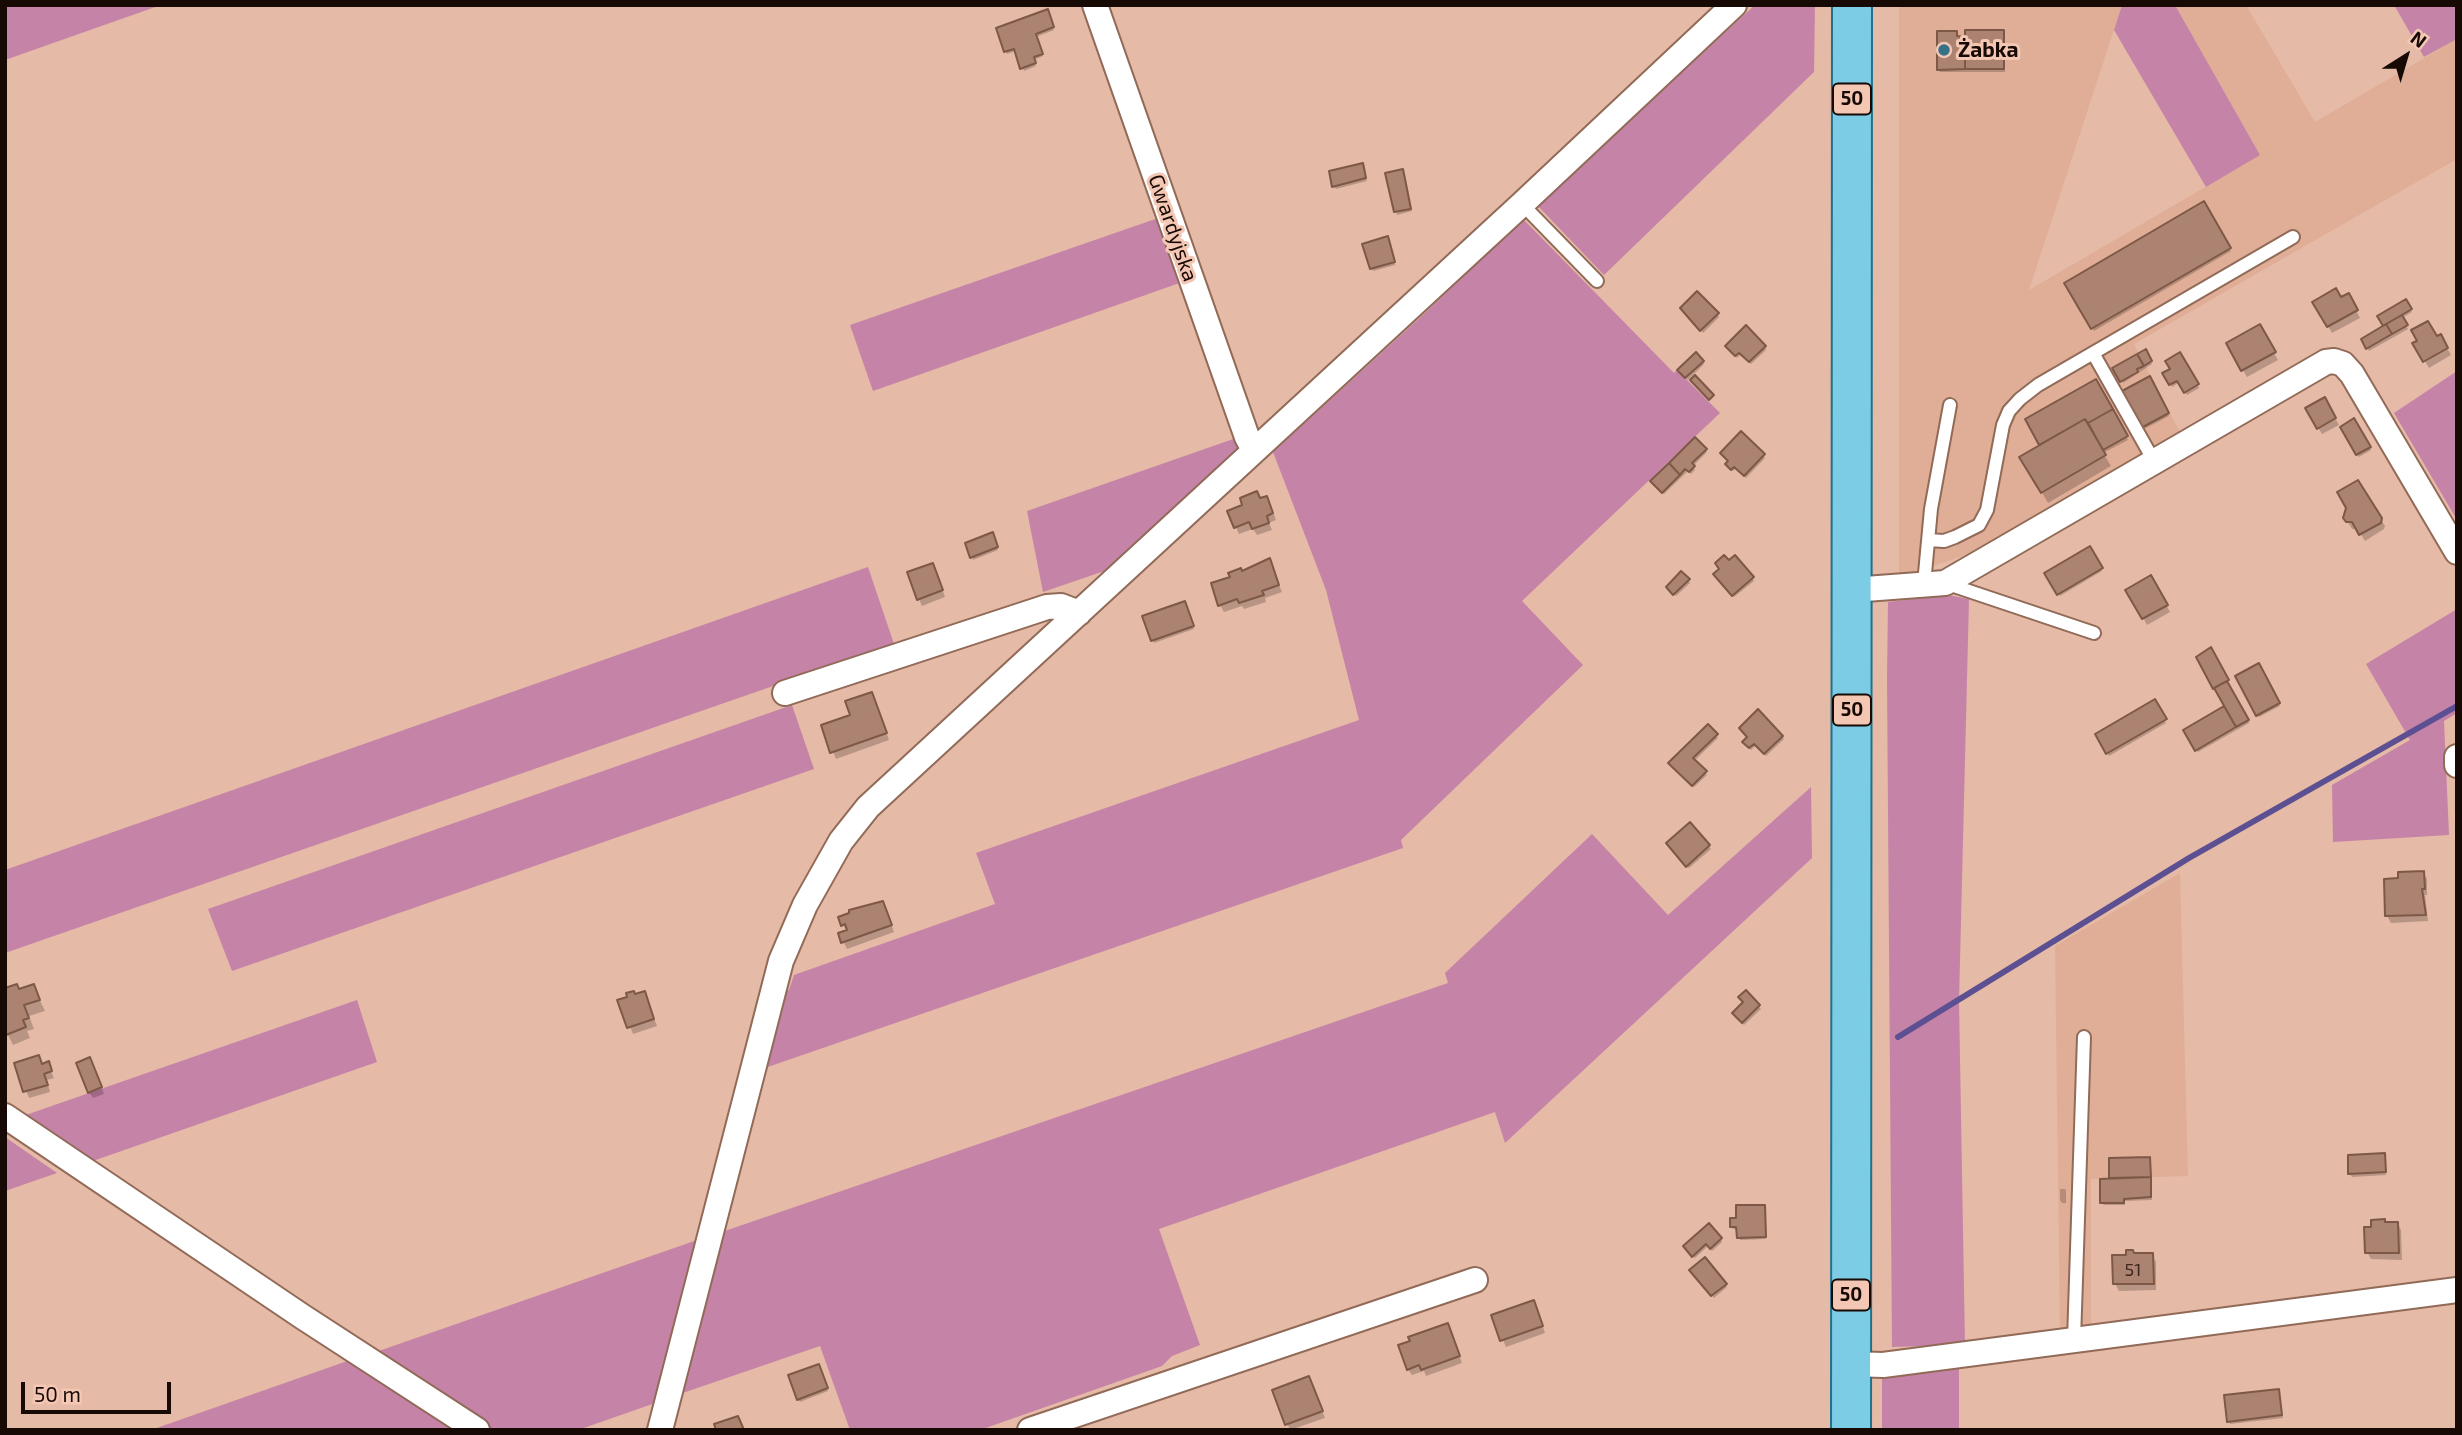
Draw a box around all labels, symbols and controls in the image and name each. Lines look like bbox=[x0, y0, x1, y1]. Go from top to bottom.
north arrow bbox=[2371, 21, 2441, 91]
text: N bbox=[2407, 26, 2431, 52]
place label: Żabka bbox=[1958, 37, 2018, 63]
marker: Żabka bbox=[1936, 42, 1952, 58]
road number: 50 bbox=[1833, 83, 1871, 114]
street label: Gwardyjska bbox=[1143, 171, 1203, 285]
road number: 50 bbox=[1833, 694, 1871, 726]
house number: 51 bbox=[2125, 1259, 2141, 1281]
road number: 50 bbox=[1832, 1280, 1870, 1310]
scale bar bbox=[24, 1368, 175, 1412]
text: 50 m bbox=[34, 1381, 81, 1406]

